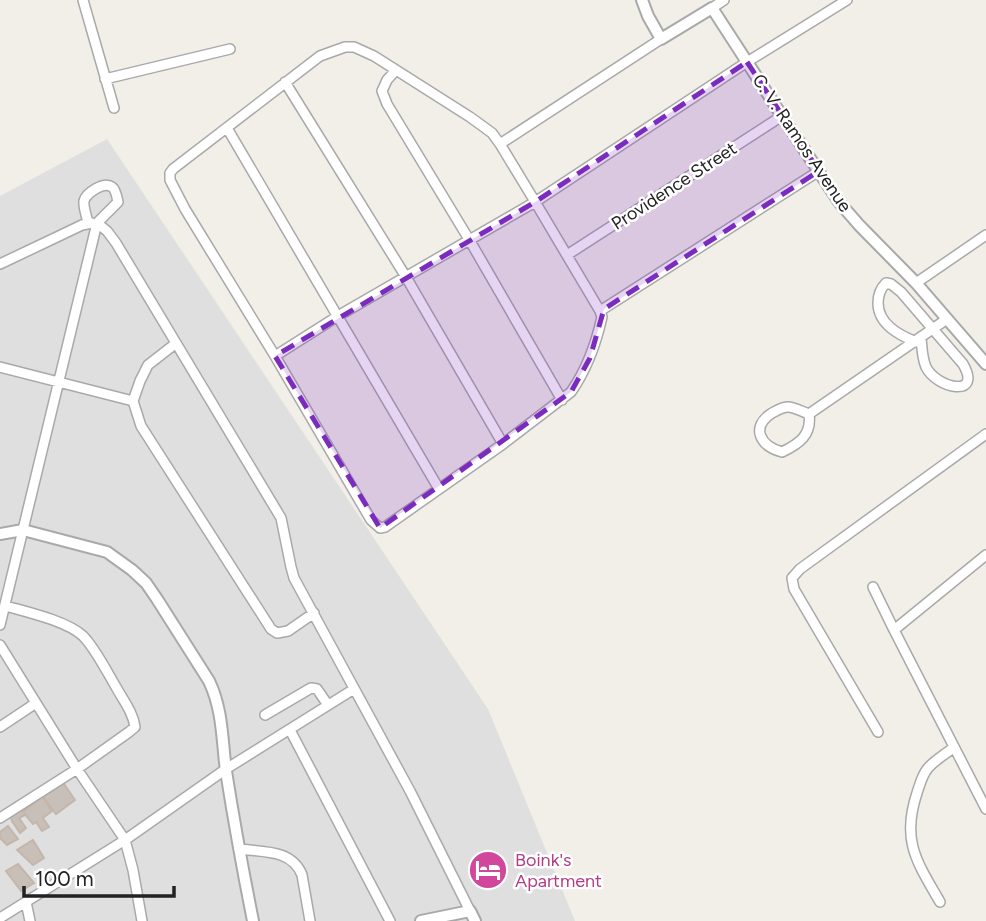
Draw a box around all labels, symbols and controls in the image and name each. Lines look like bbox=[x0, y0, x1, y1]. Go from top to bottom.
street label: C. V. Ramos Avenue bbox=[748, 70, 856, 216]
street label: Providence Street bbox=[607, 137, 741, 235]
hotel icon: Boink's Apartment bbox=[467, 849, 509, 891]
place label: Boink's Apartment bbox=[515, 849, 602, 892]
scale bar bbox=[24, 855, 175, 899]
text: 100 m bbox=[35, 866, 94, 891]

